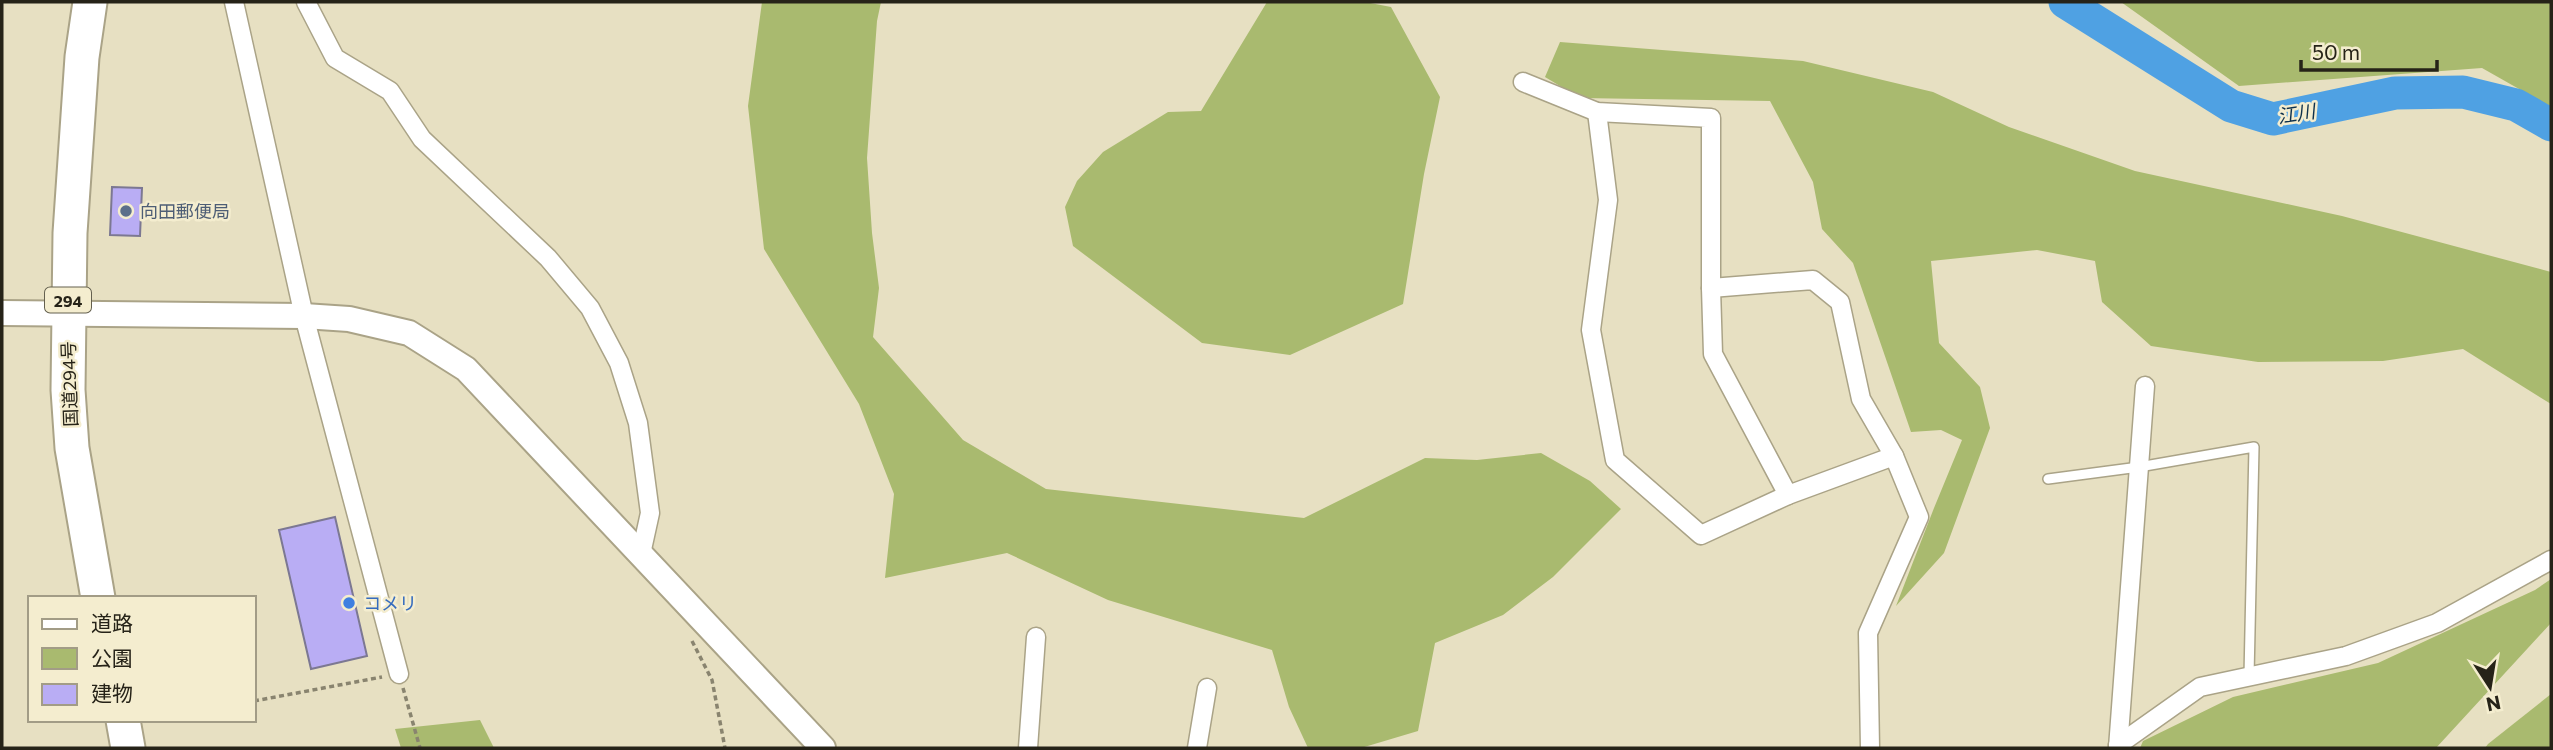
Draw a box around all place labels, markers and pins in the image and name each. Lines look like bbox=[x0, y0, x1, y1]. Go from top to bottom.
place label: 向田郵便局 bbox=[140, 200, 230, 222]
marker: 向田郵便局 bbox=[118, 203, 134, 219]
place label: コメリ bbox=[363, 592, 417, 614]
marker: コメリ bbox=[341, 595, 357, 611]

